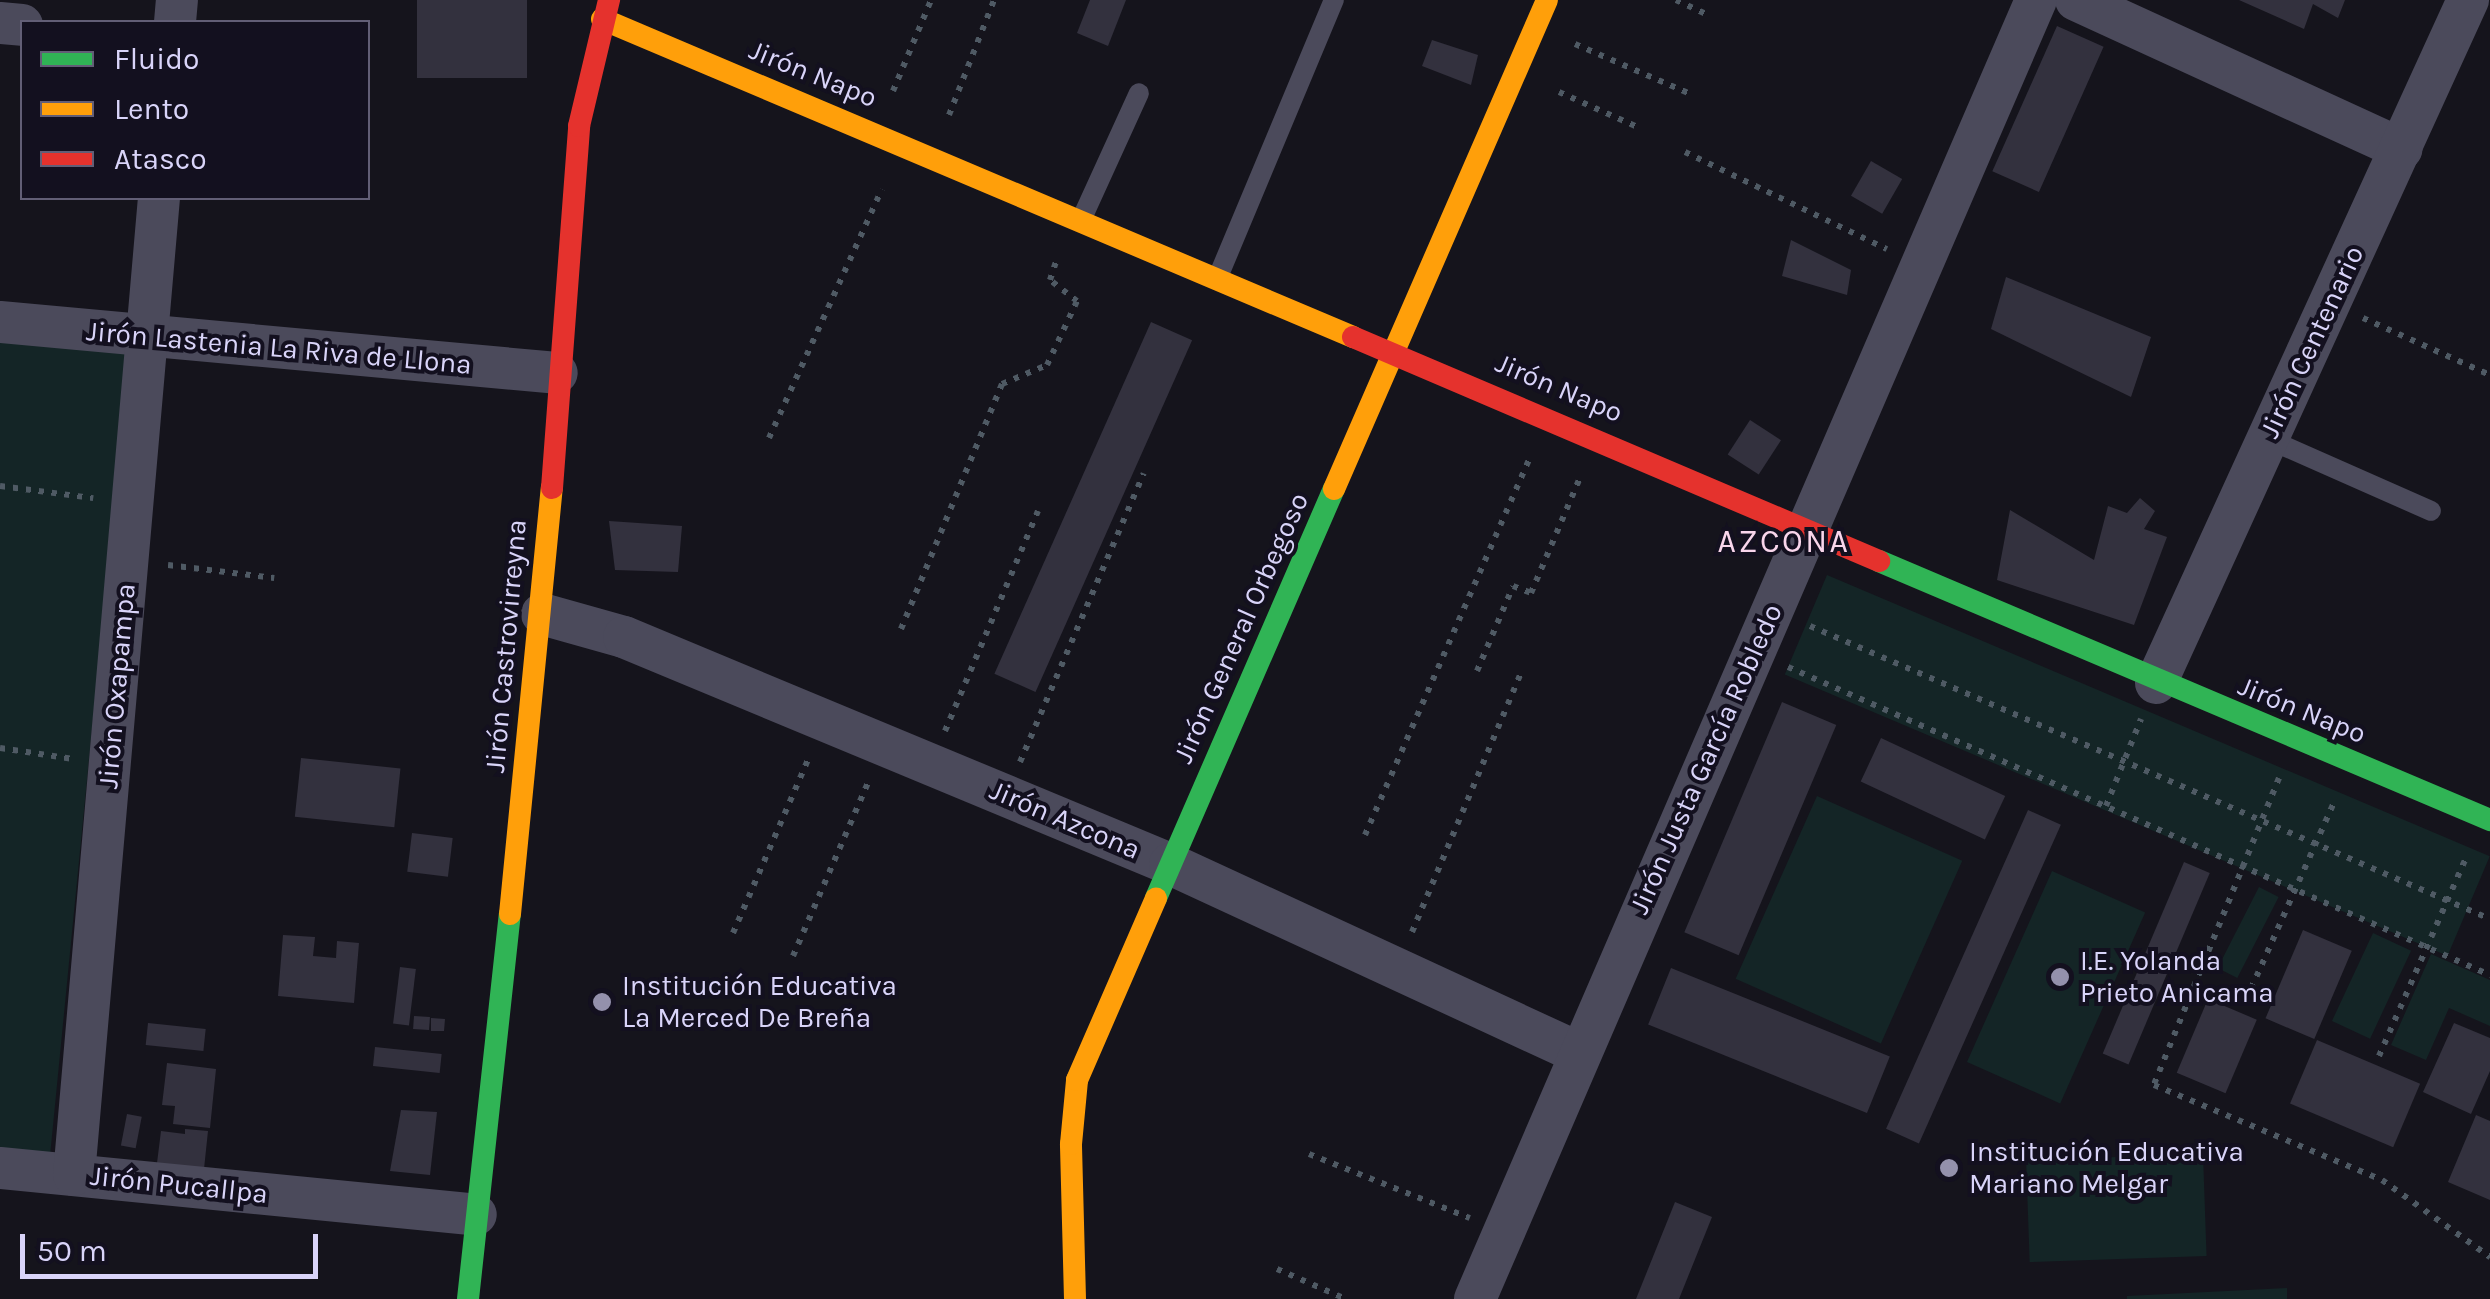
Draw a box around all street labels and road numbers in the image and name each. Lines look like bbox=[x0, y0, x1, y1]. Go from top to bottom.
street label: Jirón Napo bbox=[744, 33, 882, 115]
street label: Jirón Centenario bbox=[2253, 241, 2371, 443]
street label: Jirón Lastenia La Riva de Llona bbox=[85, 314, 473, 382]
street label: Jirón Napo bbox=[1490, 346, 1628, 430]
street label: Jirón General Orbegoso bbox=[1166, 488, 1316, 768]
street label: Jirón Castrovirreyna bbox=[478, 518, 534, 774]
street label: Jirón Oxapampa bbox=[91, 582, 143, 790]
street label: Jirón Justa García Robledo bbox=[1622, 599, 1790, 919]
street label: Jirón Napo bbox=[2233, 669, 2371, 751]
street label: Jirón Azcona bbox=[985, 773, 1145, 867]
street label: Jirón Pucallpa bbox=[89, 1159, 269, 1211]

